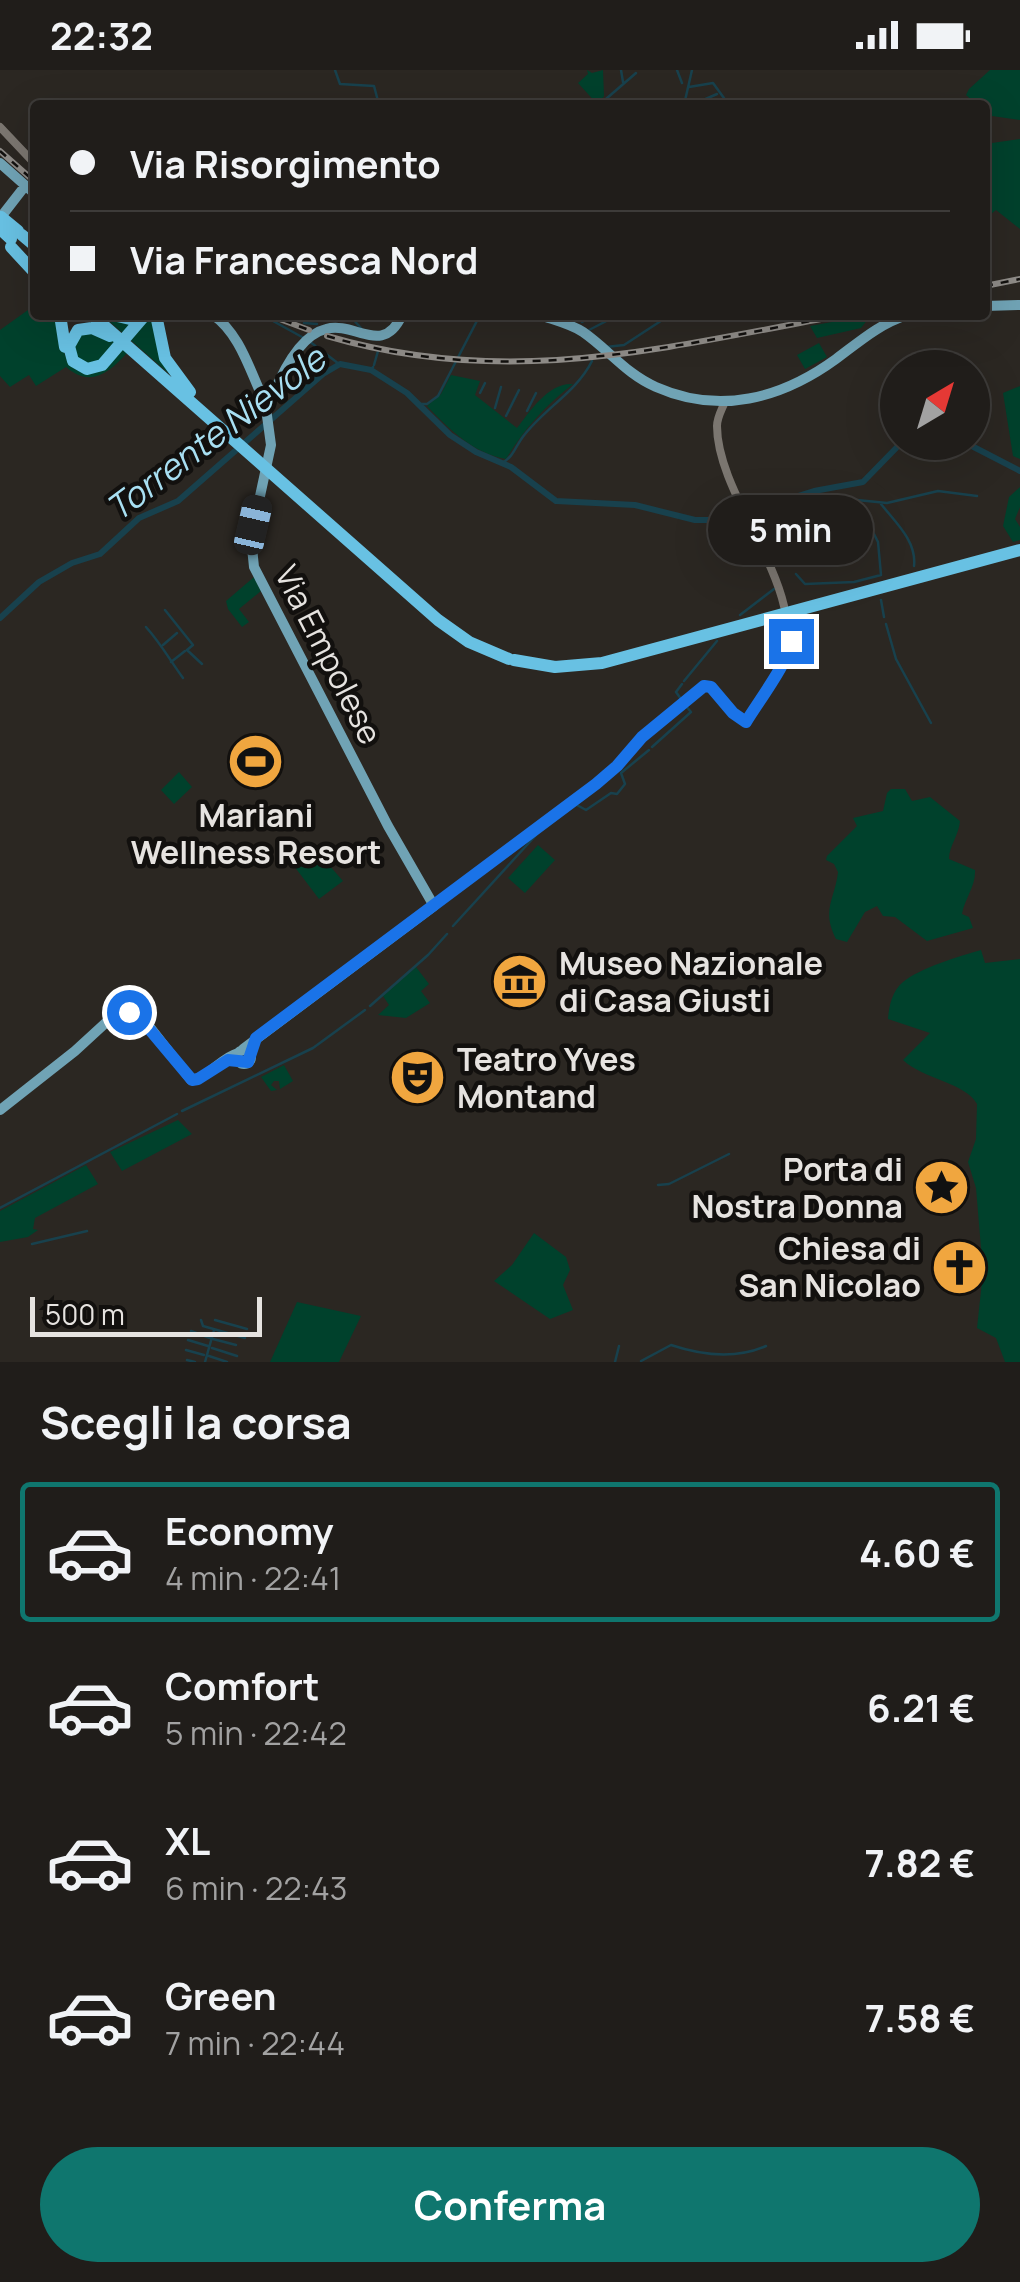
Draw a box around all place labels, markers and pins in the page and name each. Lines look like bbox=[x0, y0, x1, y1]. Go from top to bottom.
sports icon: Mariani Wellness Resort bbox=[226, 732, 286, 792]
place label: Mariani Wellness Resort bbox=[131, 793, 381, 874]
place label: Museo Nazionale di Casa Giusti bbox=[559, 941, 823, 1022]
museum icon: Museo Nazionale di Casa Giusti bbox=[490, 952, 550, 1012]
place label: Teatro Yves Montand bbox=[457, 1037, 636, 1118]
theatre icon: Teatro Yves Montand bbox=[388, 1048, 448, 1108]
place label: Porta di Nostra Donna bbox=[692, 1147, 903, 1228]
place icon: Porta di Nostra Donna bbox=[912, 1158, 972, 1218]
place label: Chiesa di San Nicolao bbox=[738, 1226, 921, 1307]
church icon: Chiesa di San Nicolao bbox=[930, 1237, 990, 1297]

